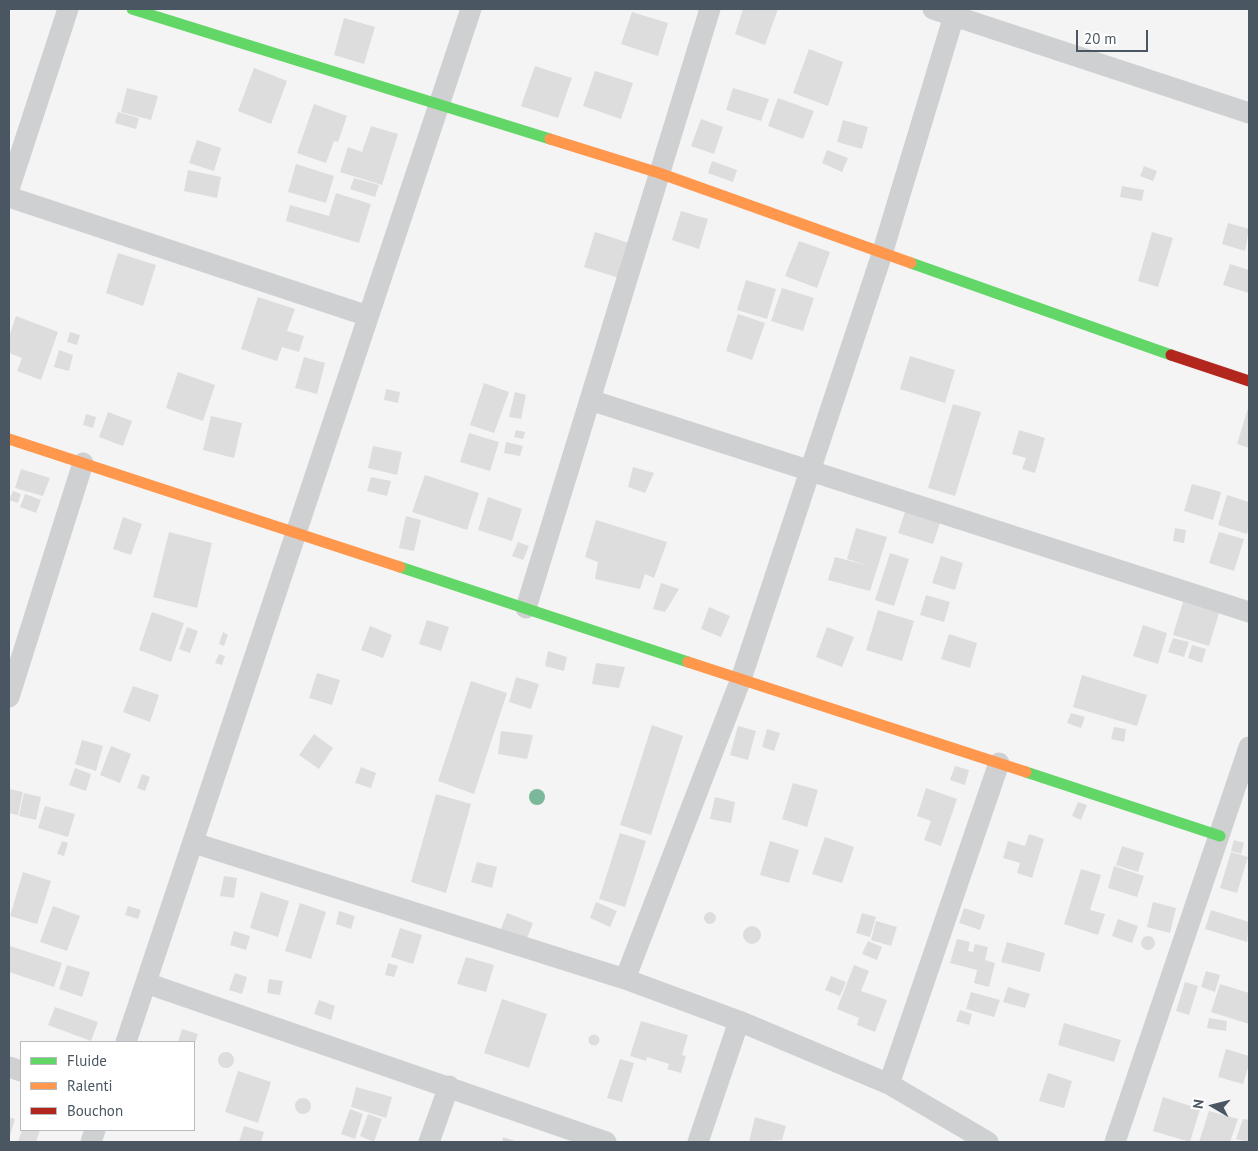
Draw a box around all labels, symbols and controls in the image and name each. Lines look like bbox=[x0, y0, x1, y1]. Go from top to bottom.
scale bar bbox=[1078, 20, 1150, 52]
text: 20 m bbox=[1084, 29, 1117, 48]
legend bbox=[20, 1041, 195, 1131]
text: Fluide bbox=[67, 1051, 107, 1070]
text: Ralenti bbox=[67, 1076, 113, 1095]
north arrow bbox=[1188, 1081, 1238, 1131]
text: N bbox=[1189, 1098, 1208, 1110]
text: Bouchon bbox=[67, 1101, 123, 1120]

